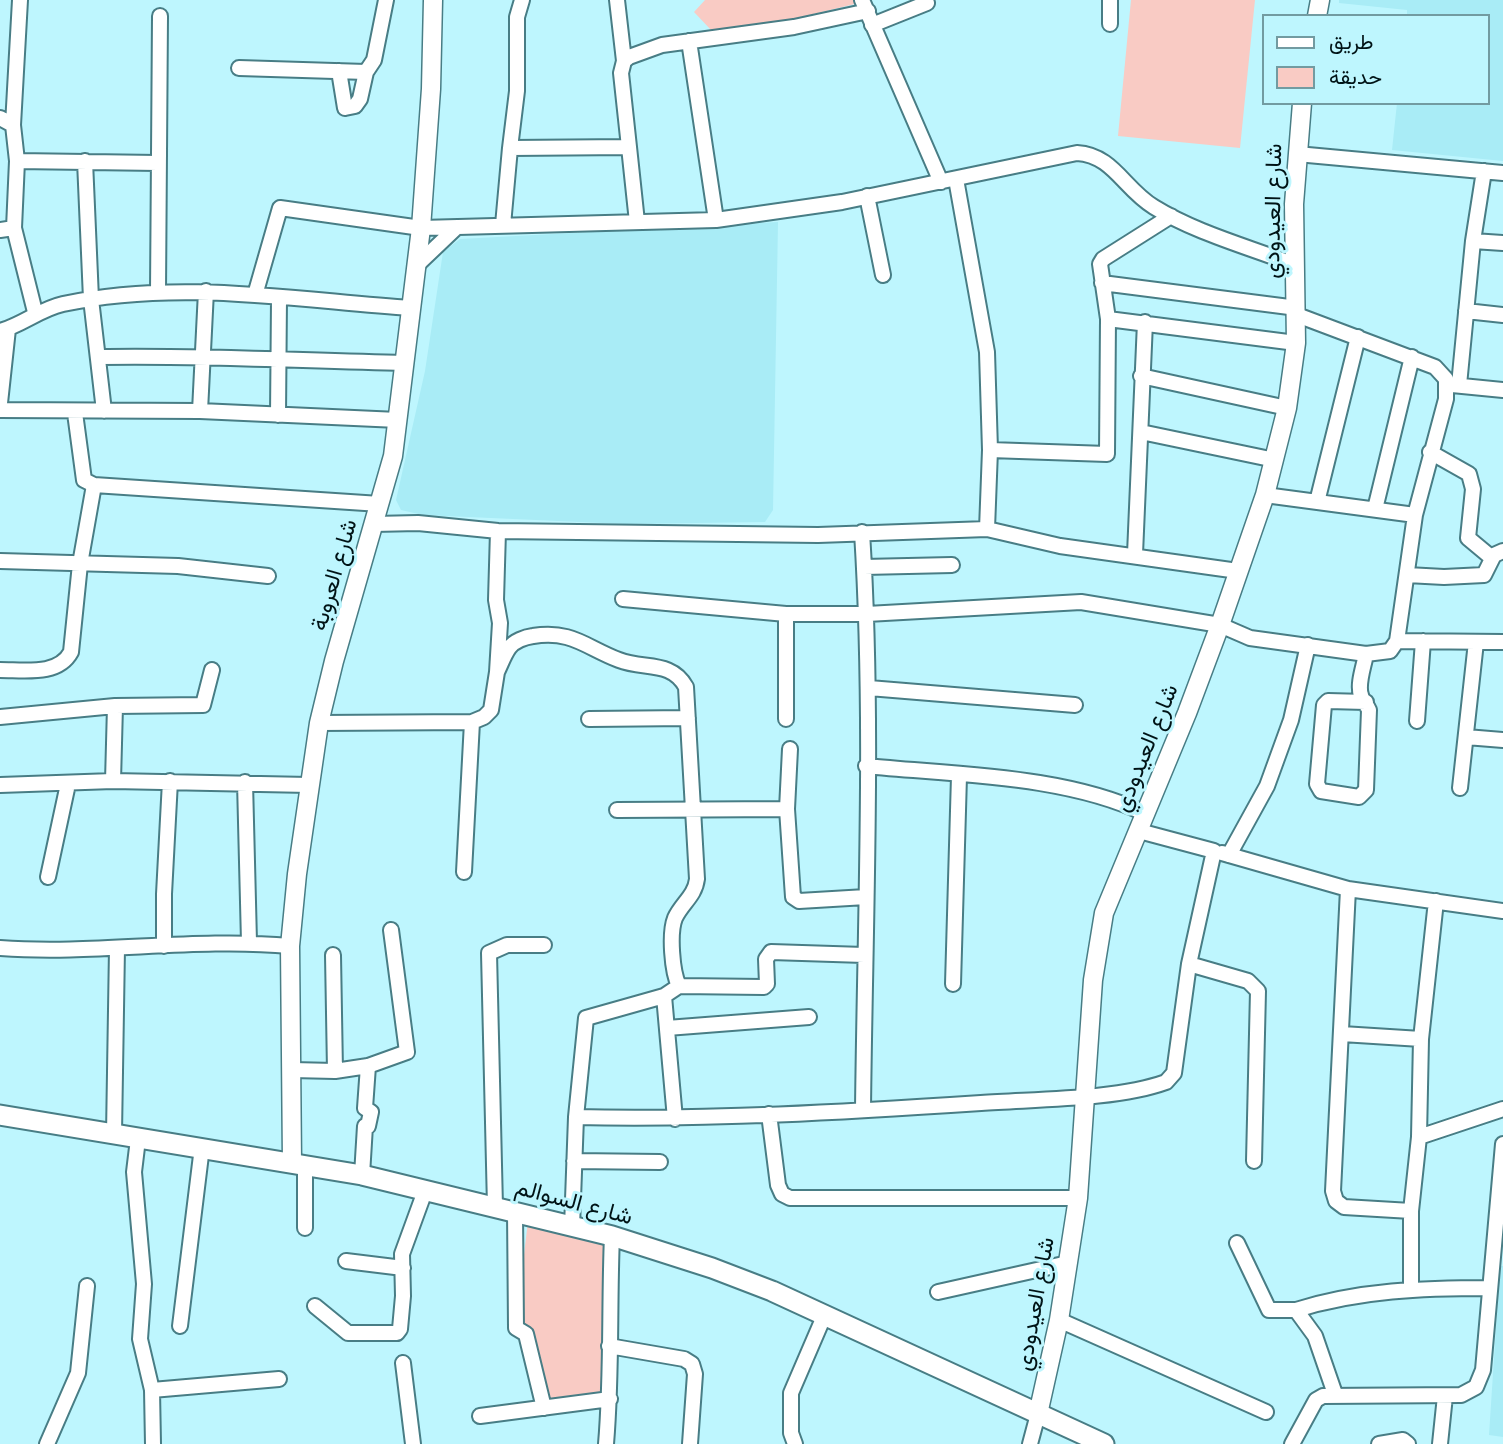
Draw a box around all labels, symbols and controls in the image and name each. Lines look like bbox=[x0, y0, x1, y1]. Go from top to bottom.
legend bbox=[1262, 14, 1489, 105]
text: طريق bbox=[1329, 26, 1374, 54]
text: حديقة bbox=[1329, 61, 1382, 89]
street label: شارع العيدودي bbox=[1258, 143, 1288, 279]
street label: شارع العروبة bbox=[305, 516, 363, 634]
street label: شارع العيدودي bbox=[1108, 680, 1184, 816]
street label: شارع السوالم bbox=[512, 1173, 636, 1231]
street label: شارع العيدودي bbox=[1010, 1235, 1060, 1373]

